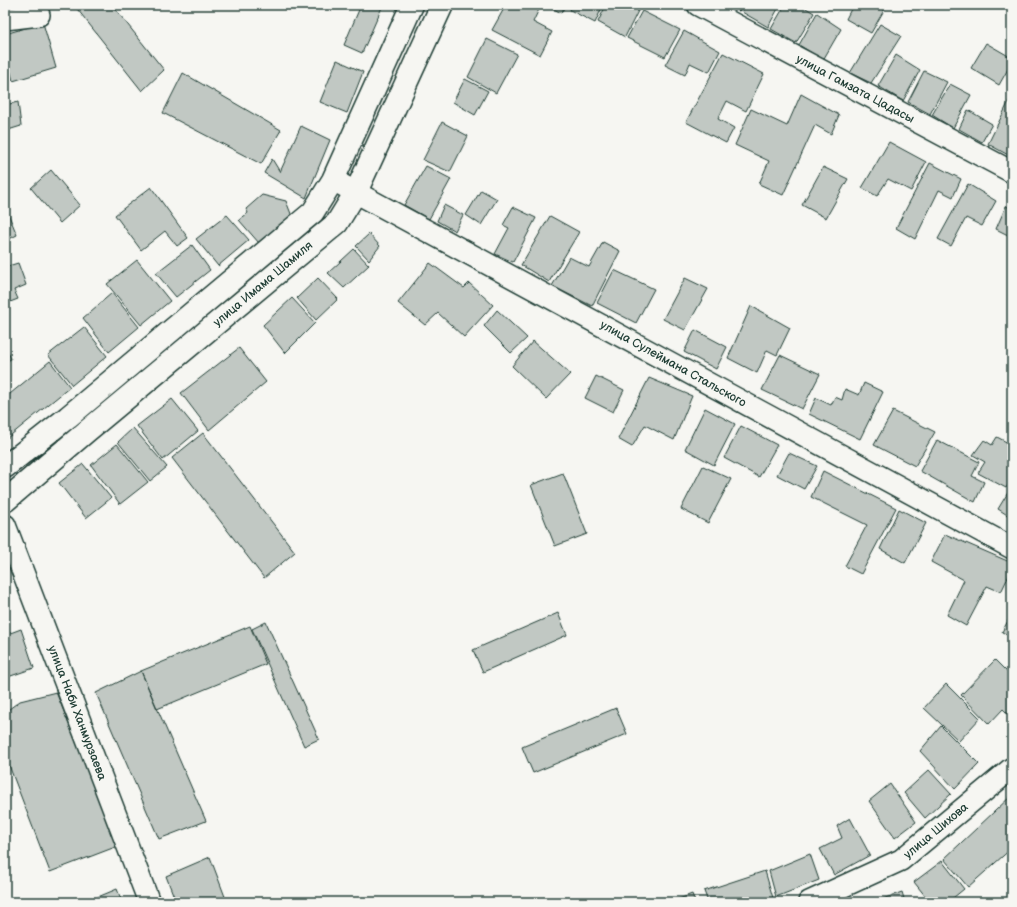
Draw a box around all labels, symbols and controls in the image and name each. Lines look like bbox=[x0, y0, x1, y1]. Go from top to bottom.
street label: улица Гамзата Цадасы bbox=[793, 51, 917, 127]
street label: улица Имама Шамиля bbox=[210, 238, 316, 330]
street label: улица Сулеймана Стальского bbox=[597, 317, 749, 411]
street label: улица Наби Ханмурзаева bbox=[44, 644, 110, 782]
street label: улица Шихова bbox=[901, 800, 971, 862]

